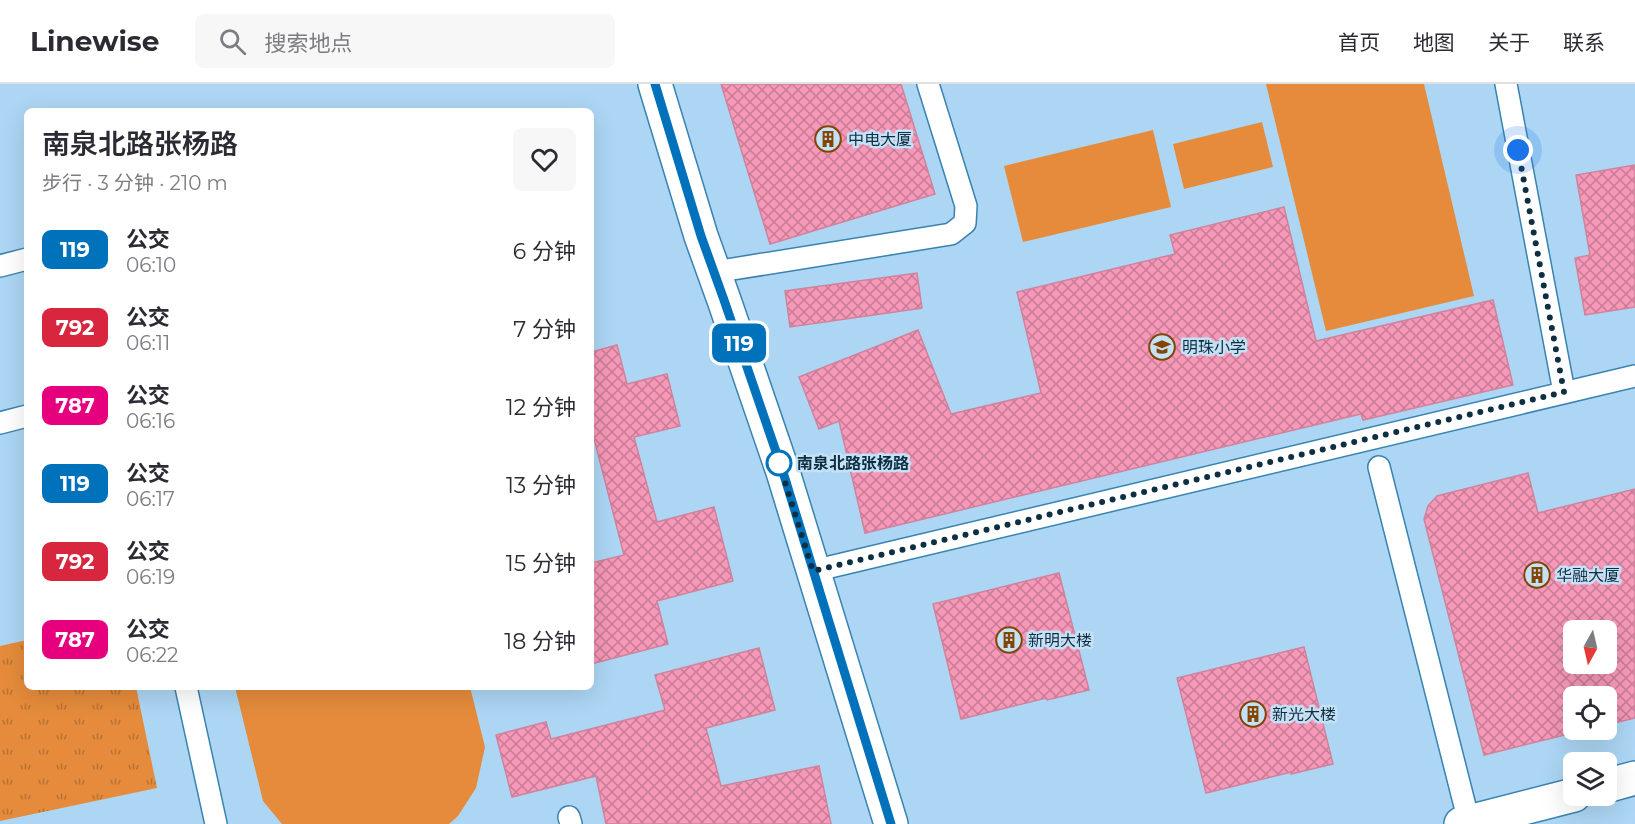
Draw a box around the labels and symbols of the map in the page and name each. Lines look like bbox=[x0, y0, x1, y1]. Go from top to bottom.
building icon: 中电大厦 bbox=[813, 124, 843, 154]
place label: 中电大厦 bbox=[848, 130, 912, 149]
your location bbox=[1503, 135, 1533, 165]
line badge: 119 bbox=[704, 324, 774, 362]
school or university icon: 明珠小学 bbox=[1147, 332, 1177, 362]
place label: 明珠小学 bbox=[1182, 338, 1246, 357]
marker: 南泉北路张杨路 bbox=[766, 450, 792, 476]
place label: 南泉北路张杨路 bbox=[797, 454, 909, 473]
building icon: 华融大厦 bbox=[1522, 560, 1552, 590]
place label: 华融大厦 bbox=[1556, 566, 1620, 585]
north arrow bbox=[1563, 620, 1617, 674]
building icon: 新明大楼 bbox=[994, 625, 1024, 655]
place label: 新明大楼 bbox=[1028, 631, 1092, 650]
building icon: 新光大楼 bbox=[1238, 699, 1268, 729]
place label: 新光大楼 bbox=[1272, 705, 1336, 724]

